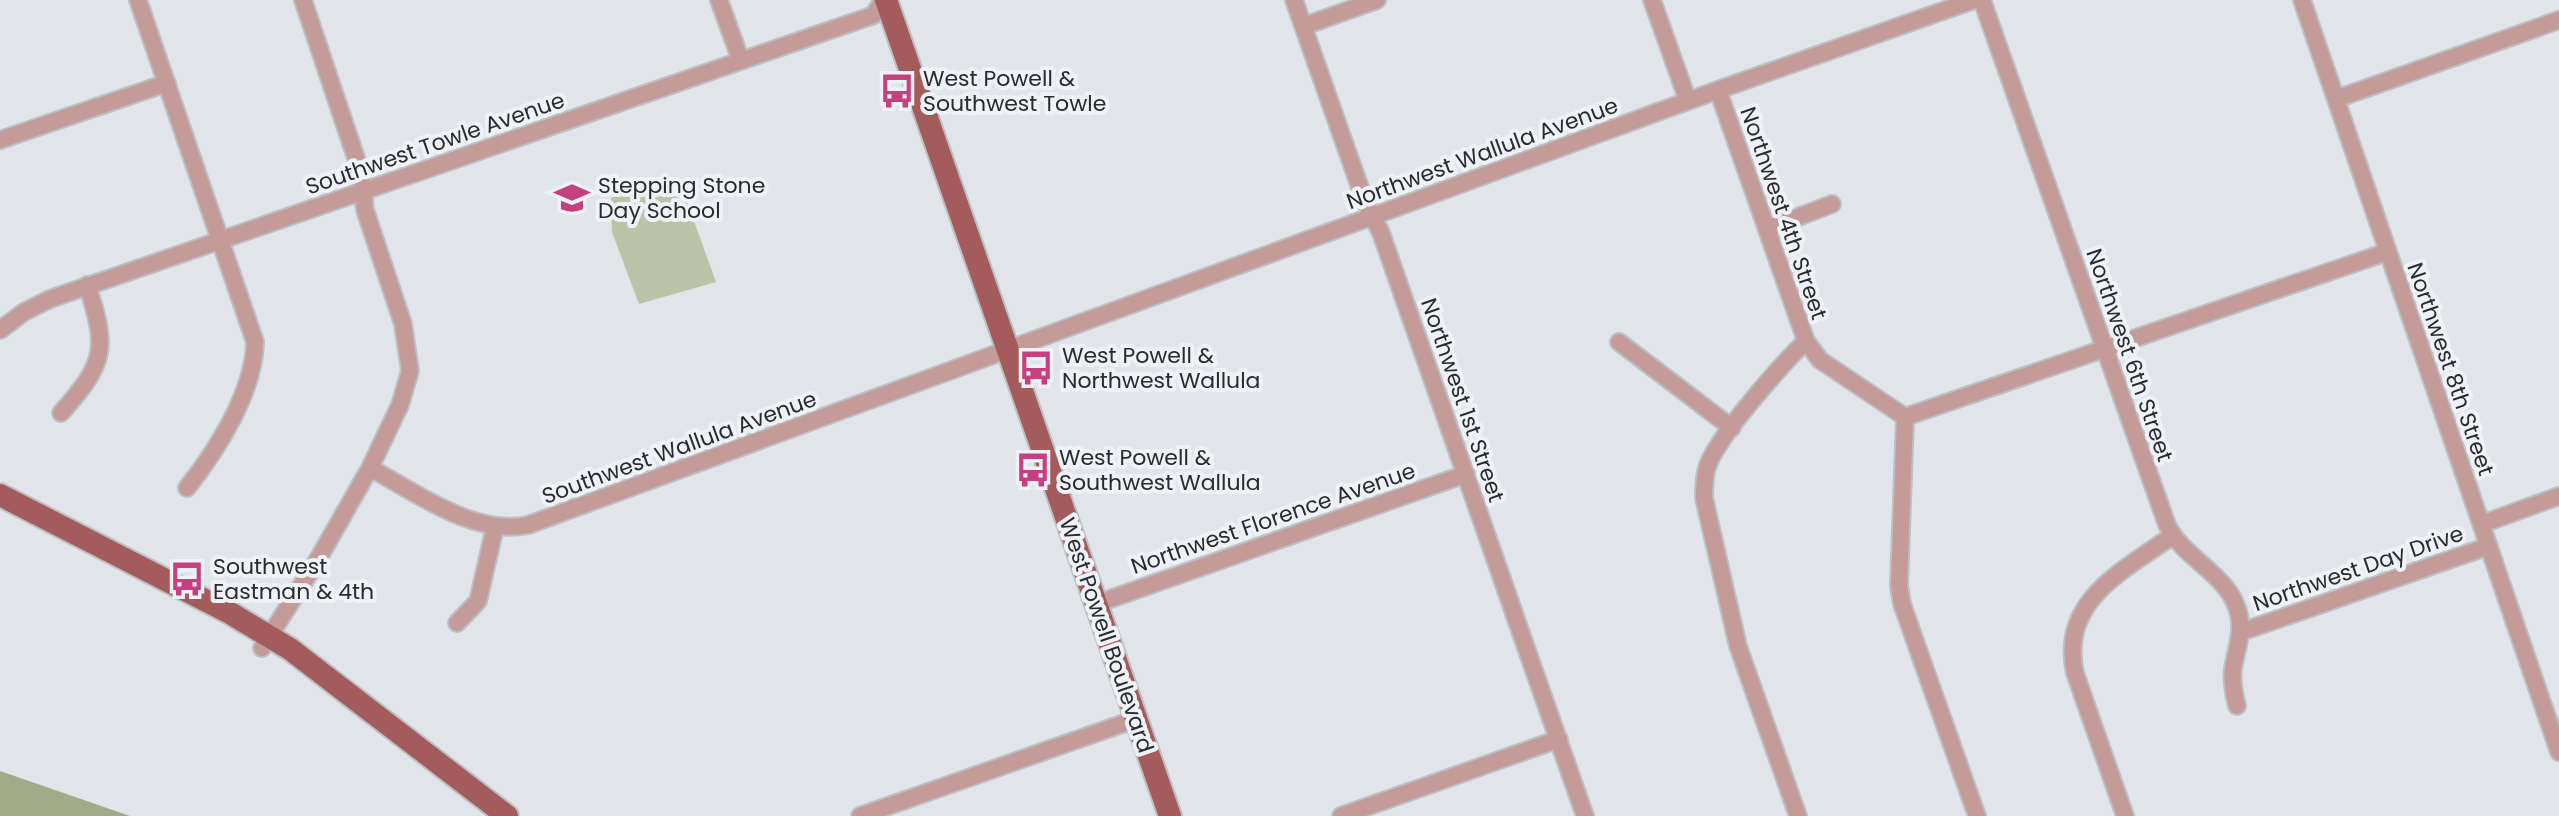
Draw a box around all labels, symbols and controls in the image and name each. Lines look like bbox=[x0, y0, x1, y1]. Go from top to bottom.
place label: West Powell & Southwest Towle bbox=[923, 63, 1106, 119]
bus stop icon: West Powell & Southwest Towle bbox=[878, 72, 916, 110]
street label: Southwest Towle Avenue bbox=[302, 85, 569, 202]
street label: Northwest Wallula Avenue bbox=[1342, 90, 1622, 217]
street label: Northwest 4th Street bbox=[1733, 103, 1835, 324]
place label: Stepping Stone Day School bbox=[598, 170, 765, 226]
school or university icon: Stepping Stone Day School bbox=[553, 179, 591, 217]
street label: Northwest 6th Street bbox=[2079, 245, 2181, 466]
street label: Northwest 8th Street bbox=[2400, 259, 2502, 480]
street label: Northwest 1st Street bbox=[1413, 294, 1512, 506]
place label: West Powell & Northwest Wallula bbox=[1062, 340, 1260, 396]
bus stop icon: West Powell & Northwest Wallula bbox=[1017, 349, 1055, 387]
street label: Southwest Wallula Avenue bbox=[538, 383, 821, 512]
place label: West Powell & Southwest Wallula bbox=[1059, 442, 1261, 498]
bus stop icon: West Powell & Southwest Wallula bbox=[1014, 451, 1052, 489]
street label: Northwest Florence Avenue bbox=[1127, 455, 1420, 582]
street label: West Powell Boulevard bbox=[1052, 514, 1161, 757]
street label: Northwest Day Drive bbox=[2249, 518, 2468, 619]
place label: Southwest Eastman & 4th bbox=[213, 551, 374, 607]
bus stop icon: Southwest Eastman & 4th bbox=[168, 560, 206, 598]

